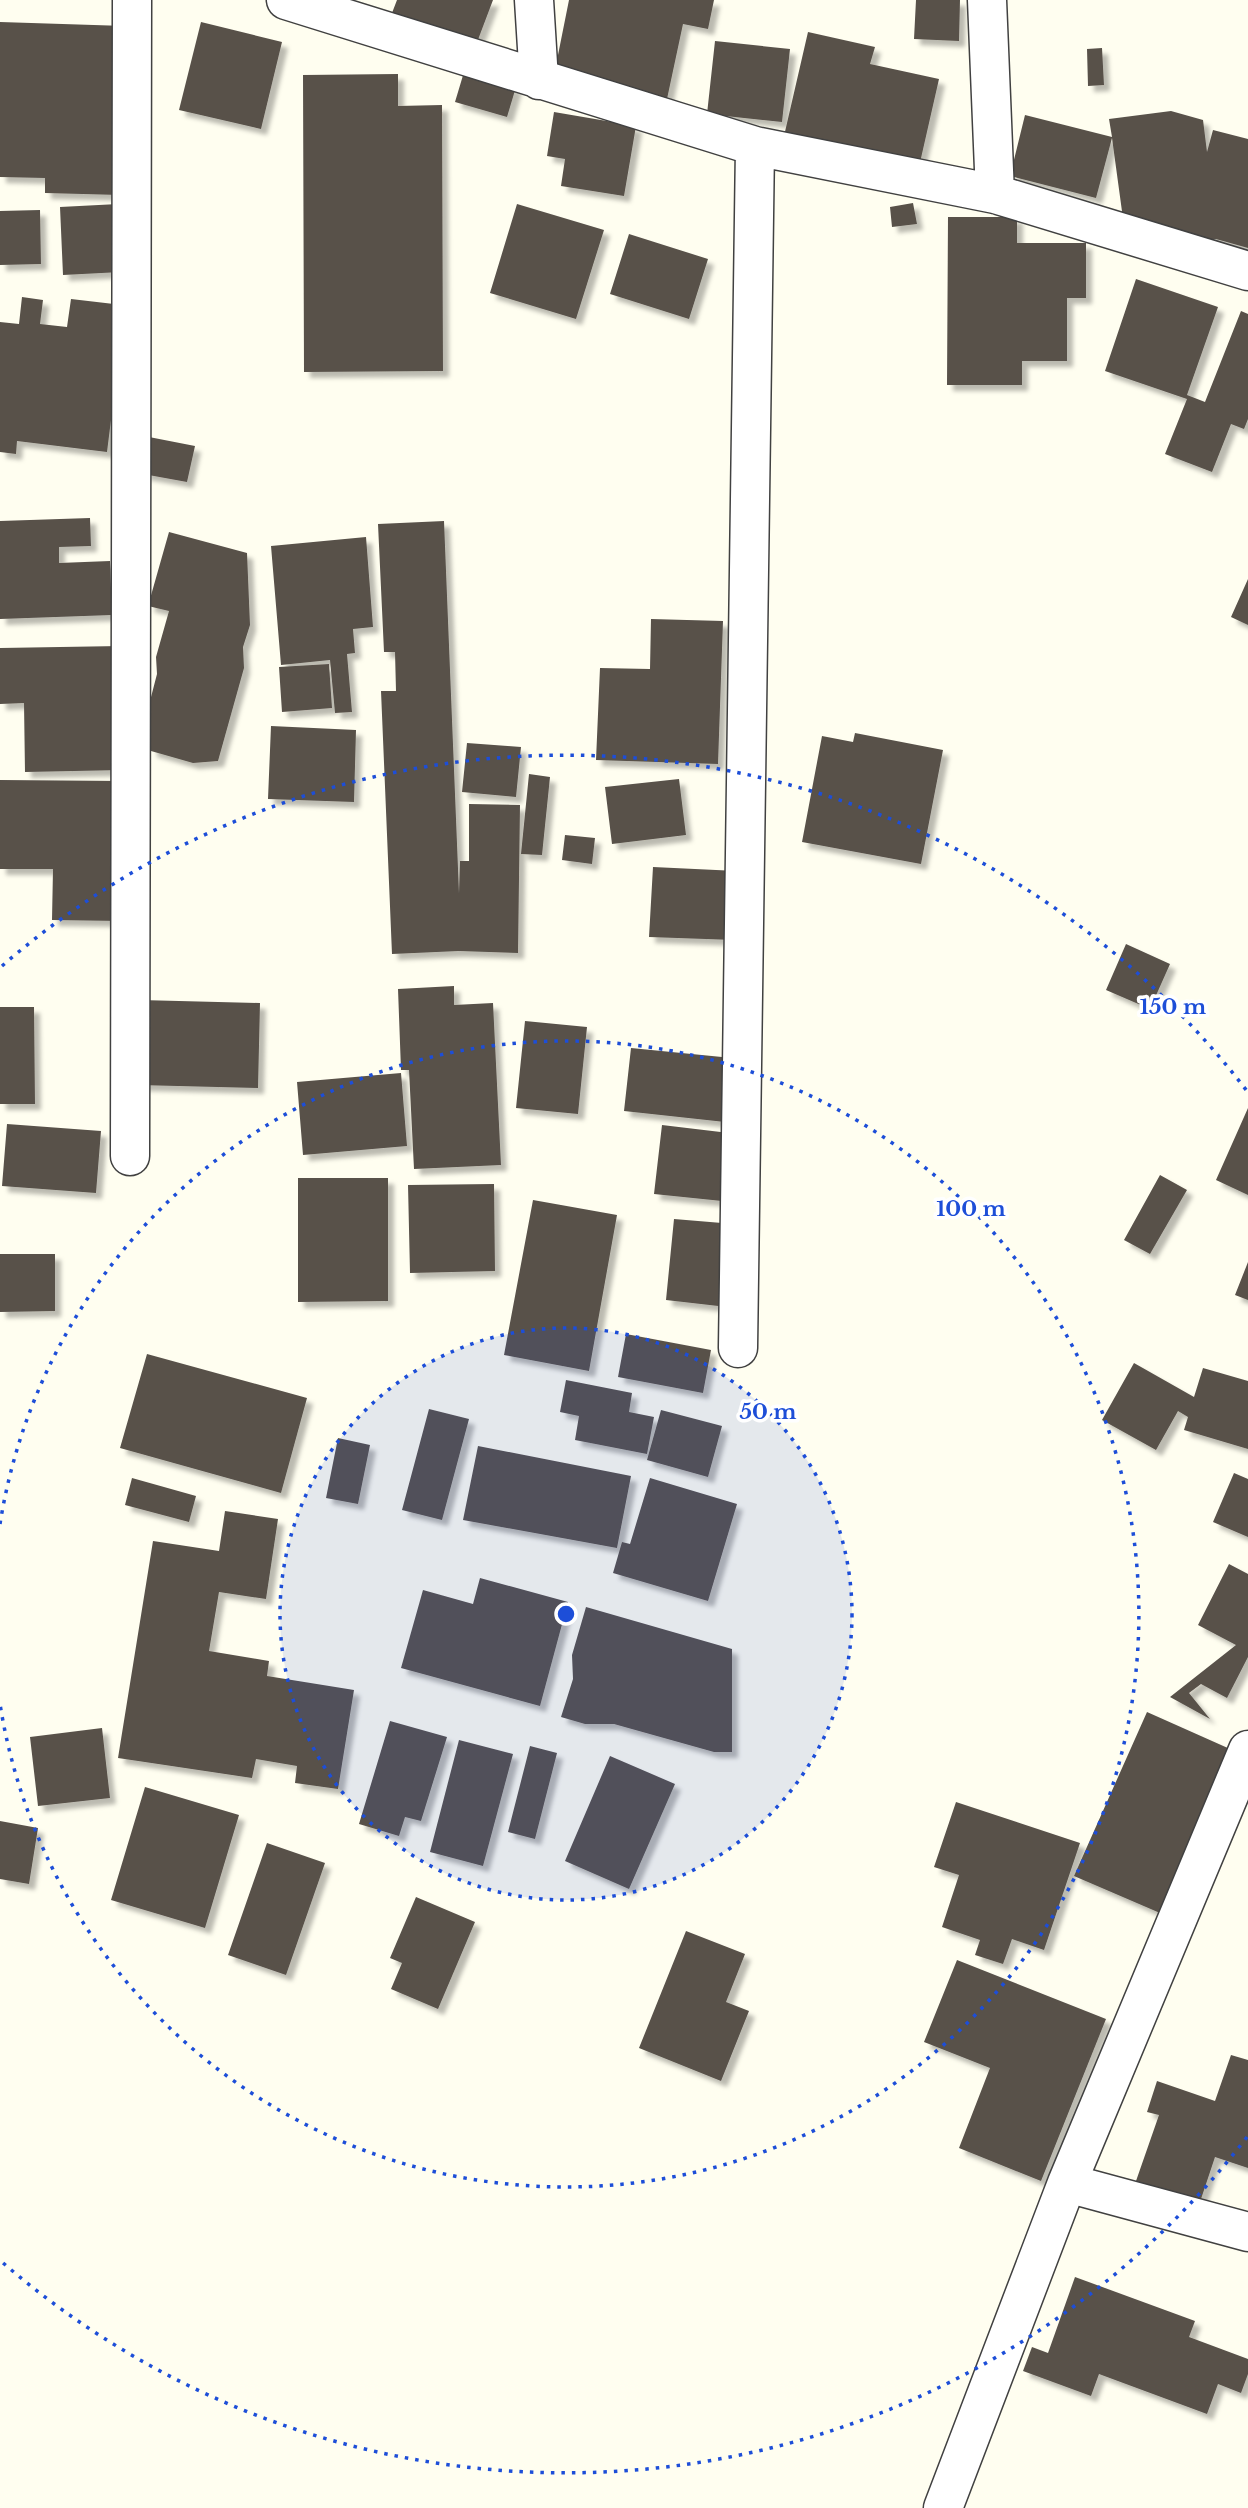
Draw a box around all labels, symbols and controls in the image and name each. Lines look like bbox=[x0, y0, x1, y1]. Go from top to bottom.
text: 150 m bbox=[1140, 994, 1206, 1020]
text: 100 m bbox=[936, 1196, 1006, 1222]
text: 50 m bbox=[739, 1399, 797, 1425]
centre of rings bbox=[554, 1602, 578, 1626]

